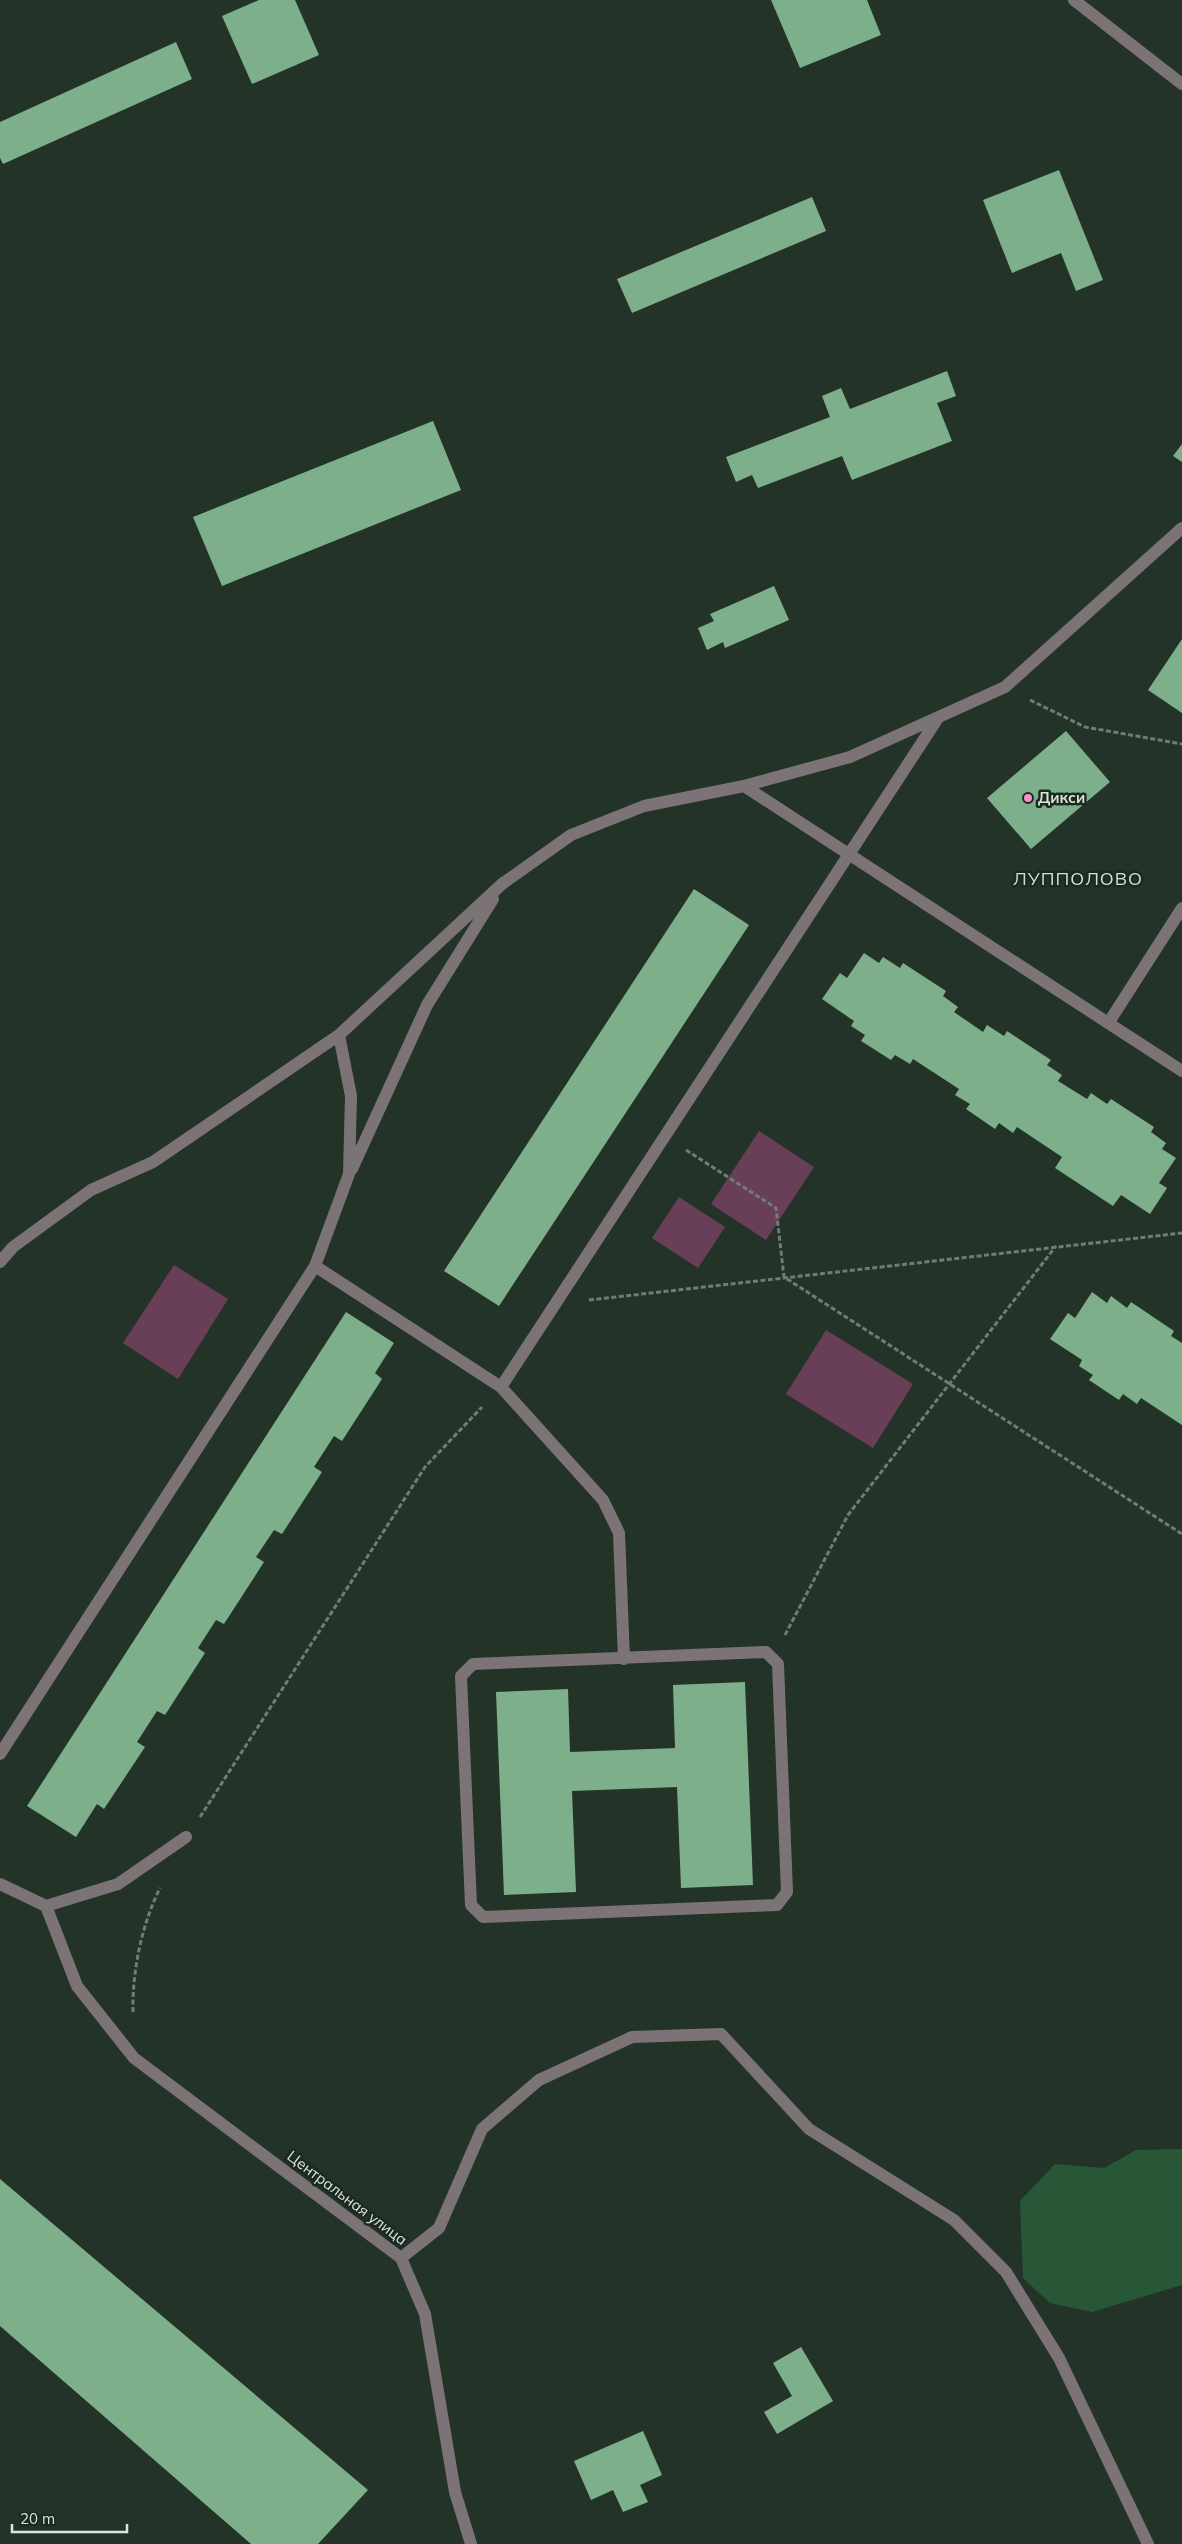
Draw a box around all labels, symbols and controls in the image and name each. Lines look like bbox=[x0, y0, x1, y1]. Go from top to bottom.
place label: Дикси bbox=[1038, 788, 1085, 807]
marker: Дикси bbox=[1022, 792, 1034, 804]
district label: ЛУППОЛОВО bbox=[1013, 867, 1143, 890]
street label: Центральная улица bbox=[283, 2146, 411, 2249]
scale bar bbox=[12, 2502, 128, 2534]
text: 20 m bbox=[20, 2509, 55, 2528]

